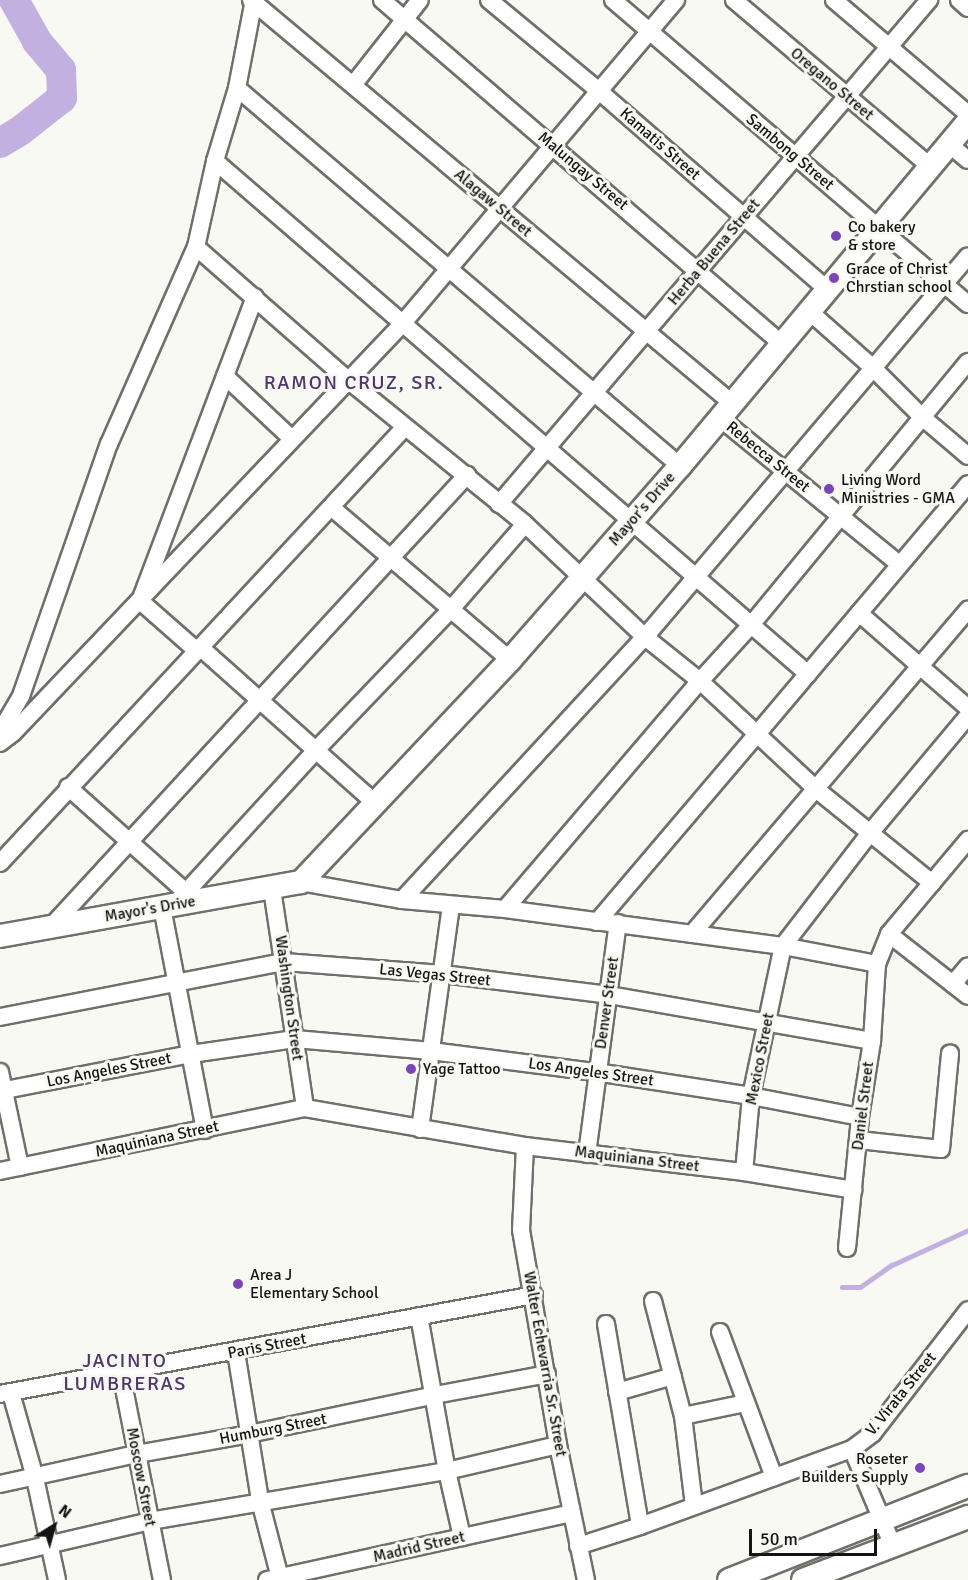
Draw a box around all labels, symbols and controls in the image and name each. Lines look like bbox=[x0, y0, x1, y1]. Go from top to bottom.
street label: Oregano Street bbox=[786, 44, 878, 124]
street label: Kamatis Street bbox=[616, 104, 704, 184]
street label: Sambong Street bbox=[742, 110, 838, 194]
street label: Malungay Street bbox=[534, 128, 632, 214]
street label: Alagaw Street bbox=[450, 165, 536, 241]
street label: Herba Buena Street bbox=[664, 195, 764, 309]
place label: Co bakery & store bbox=[848, 217, 915, 255]
marker: Co bakery & store bbox=[829, 229, 843, 243]
place label: Grace of Christ Chrstian school bbox=[846, 259, 952, 297]
marker: Grace of Christ Chrstian school bbox=[827, 271, 841, 285]
district label: RAMON CRUZ, SR. bbox=[264, 370, 444, 394]
street label: Rebecca Street bbox=[722, 417, 814, 497]
street label: Mayor's Drive bbox=[605, 468, 679, 550]
place label: Living Word Ministries - GMA bbox=[841, 470, 955, 508]
marker: Living Word Ministries - GMA bbox=[822, 482, 836, 496]
street label: Mayor's Drive bbox=[103, 892, 197, 926]
street label: Washington Street bbox=[271, 934, 307, 1062]
street label: Denver Street bbox=[591, 956, 623, 1050]
street label: Las Vegas Street bbox=[378, 960, 492, 990]
street label: Mexico Street bbox=[742, 1011, 778, 1107]
street label: Los Angeles Street bbox=[45, 1049, 173, 1091]
street label: Los Angeles Street bbox=[527, 1054, 655, 1090]
place label: Yage Tattoo bbox=[423, 1059, 501, 1079]
street label: Daniel Street bbox=[848, 1061, 878, 1151]
marker: Yage Tattoo bbox=[404, 1062, 418, 1076]
street label: Maquiniana Street bbox=[94, 1117, 220, 1161]
street label: Maquiniana Street bbox=[573, 1142, 701, 1176]
place label: Area J Elementary School bbox=[250, 1265, 379, 1303]
street label: Walter Echevarria Sr. Street bbox=[519, 1270, 571, 1458]
marker: Area J Elementary School bbox=[231, 1277, 245, 1291]
street label: Paris Street bbox=[226, 1329, 308, 1363]
street label: V. Virata Street bbox=[862, 1348, 940, 1440]
district label: JACINTO LUMBRERAS bbox=[63, 1349, 187, 1396]
street label: Humburg Street bbox=[218, 1409, 328, 1449]
street label: Moscow Street bbox=[122, 1426, 160, 1528]
place label: Roseter Builders Supply bbox=[801, 1449, 908, 1487]
marker: Roseter Builders Supply bbox=[913, 1461, 927, 1475]
north arrow bbox=[24, 1496, 84, 1556]
text: N bbox=[54, 1500, 75, 1523]
scale bar bbox=[752, 1517, 880, 1555]
street label: Madrid Street bbox=[371, 1527, 467, 1567]
text: 50 m bbox=[760, 1528, 798, 1550]

